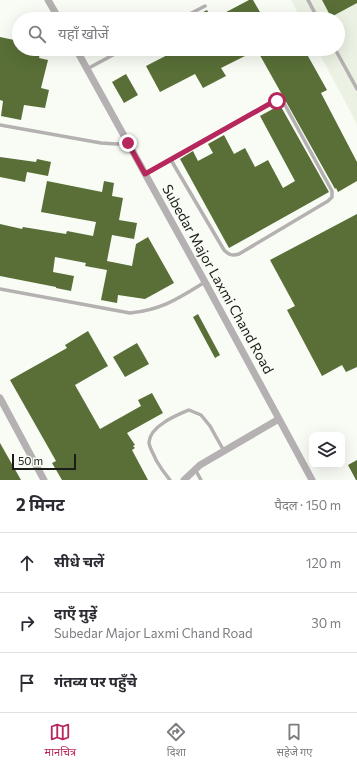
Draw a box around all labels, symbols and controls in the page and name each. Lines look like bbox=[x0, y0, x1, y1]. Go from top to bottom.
search box bbox=[12, 12, 345, 56]
icon: search bbox=[26, 23, 48, 45]
text: यहाँ खोजें bbox=[58, 24, 109, 42]
route start bbox=[268, 92, 286, 110]
route end bbox=[119, 134, 137, 152]
street label: Subedar Major Laxmi Chand Road bbox=[159, 181, 278, 376]
map controls bbox=[309, 432, 345, 468]
button: layers bbox=[309, 432, 345, 468]
scale bar bbox=[12, 452, 76, 471]
text: 50 m bbox=[18, 454, 43, 467]
text: 2 मिनट bbox=[16, 494, 65, 515]
text: पैदल · 150 m bbox=[275, 497, 341, 513]
icon: ahead bbox=[16, 552, 38, 574]
text: सीधे चलें bbox=[54, 552, 104, 570]
text: 120 m bbox=[306, 555, 341, 571]
text: दाएँ मुड़ें bbox=[54, 604, 97, 622]
icon: right bbox=[16, 612, 38, 634]
text: 30 m bbox=[311, 615, 341, 631]
text: Subedar Major Laxmi Chand Road bbox=[54, 625, 253, 641]
icon: arrive bbox=[16, 672, 38, 694]
text: गंतव्य पर पहुँचे bbox=[54, 672, 137, 690]
tab: मानचित्र bbox=[45, 721, 76, 760]
tab: दिशा bbox=[165, 721, 187, 760]
tab: सहेजे गए bbox=[277, 721, 312, 760]

